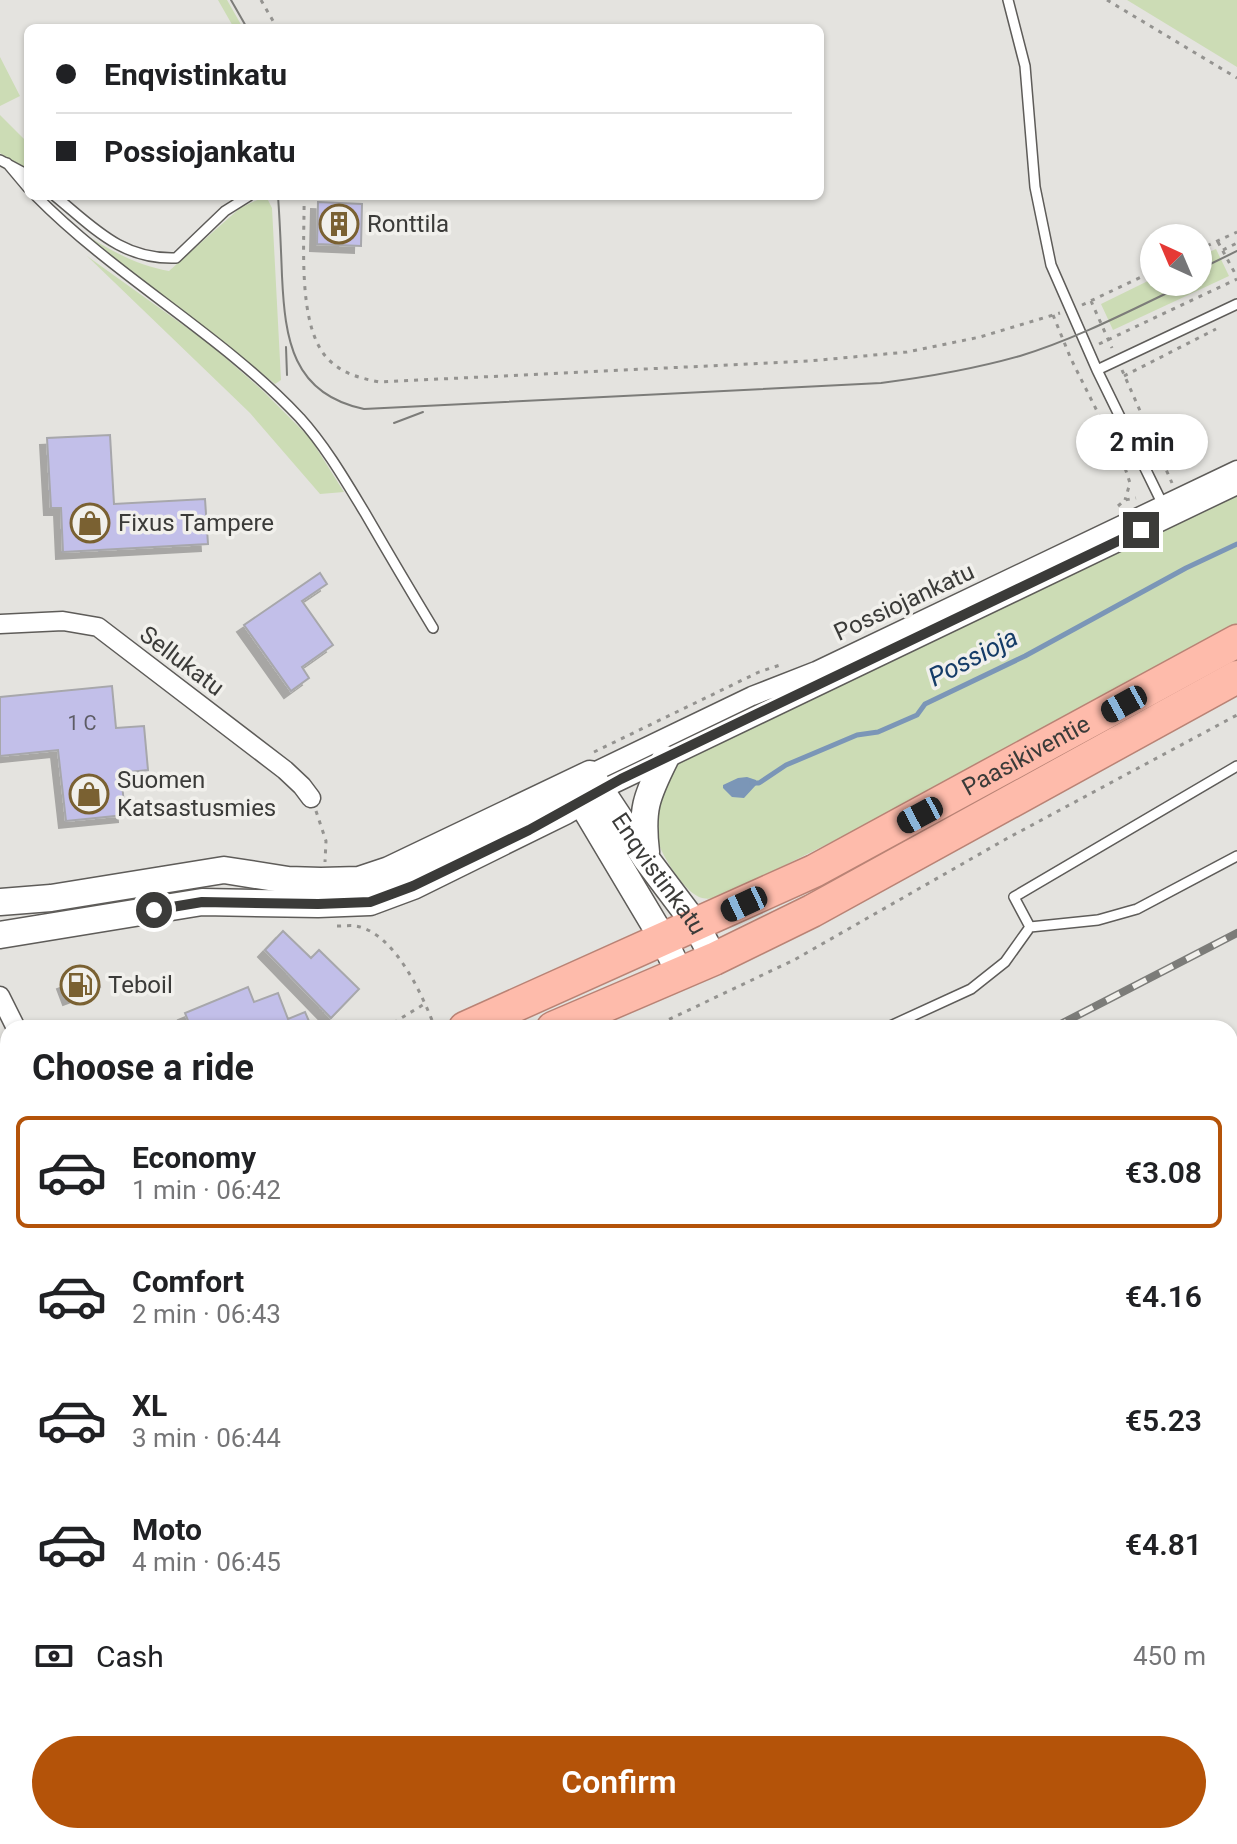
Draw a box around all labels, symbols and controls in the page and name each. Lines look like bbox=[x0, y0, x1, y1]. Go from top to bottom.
text: Enqvistinkatu bbox=[104, 57, 287, 92]
text: Possiojankatu bbox=[104, 134, 295, 169]
building icon: Ronttila bbox=[318, 203, 360, 245]
place label: Ronttila bbox=[367, 210, 449, 238]
north arrow bbox=[1140, 224, 1212, 296]
map controls bbox=[1140, 224, 1212, 296]
callout: 2 min bbox=[1075, 414, 1207, 470]
text: 2 min bbox=[1109, 427, 1175, 457]
shop icon: Fixus Tampere bbox=[69, 502, 111, 544]
place label: Fixus Tampere bbox=[118, 509, 274, 537]
route end bbox=[1123, 512, 1159, 548]
street label: Possiojankatu bbox=[830, 557, 978, 647]
street label: Sellukatu bbox=[134, 620, 230, 702]
water label: Possioja bbox=[923, 622, 1023, 692]
car bbox=[1097, 682, 1151, 726]
street label: Paasikiventie bbox=[957, 710, 1095, 802]
house number: 1 C bbox=[67, 711, 97, 735]
place label: Suomen Katsastusmies bbox=[117, 766, 276, 822]
shop icon: Suomen Katsastusmies bbox=[68, 773, 110, 815]
car bbox=[893, 793, 947, 837]
street label: Enqvistinkatu bbox=[606, 808, 712, 939]
car bbox=[717, 883, 771, 925]
route start bbox=[136, 892, 172, 928]
fuel station icon: Teboil bbox=[59, 964, 101, 1006]
place label: Teboil bbox=[108, 971, 173, 999]
text: Choose a ride bbox=[32, 1047, 254, 1089]
icon: car bbox=[36, 1136, 108, 1208]
text: Economy bbox=[132, 1140, 256, 1175]
text: €3.08 bbox=[1125, 1155, 1202, 1190]
text: 1 min · 06:42 bbox=[132, 1175, 281, 1205]
icon: car bbox=[36, 1260, 108, 1332]
text: Comfort bbox=[132, 1264, 244, 1299]
text: €4.16 bbox=[1125, 1279, 1202, 1314]
text: 2 min · 06:43 bbox=[132, 1299, 281, 1329]
icon: car bbox=[36, 1384, 108, 1456]
text: XL bbox=[132, 1388, 167, 1423]
text: €5.23 bbox=[1125, 1403, 1202, 1438]
text: 3 min · 06:44 bbox=[132, 1423, 281, 1453]
icon: car bbox=[36, 1508, 108, 1580]
text: Moto bbox=[132, 1512, 202, 1547]
text: €4.81 bbox=[1125, 1527, 1202, 1562]
text: 4 min · 06:45 bbox=[132, 1547, 281, 1577]
icon: cash bbox=[32, 1634, 76, 1678]
text: Cash bbox=[96, 1639, 164, 1674]
text: 450 m bbox=[1133, 1641, 1206, 1671]
button: Confirm bbox=[32, 1736, 1206, 1828]

